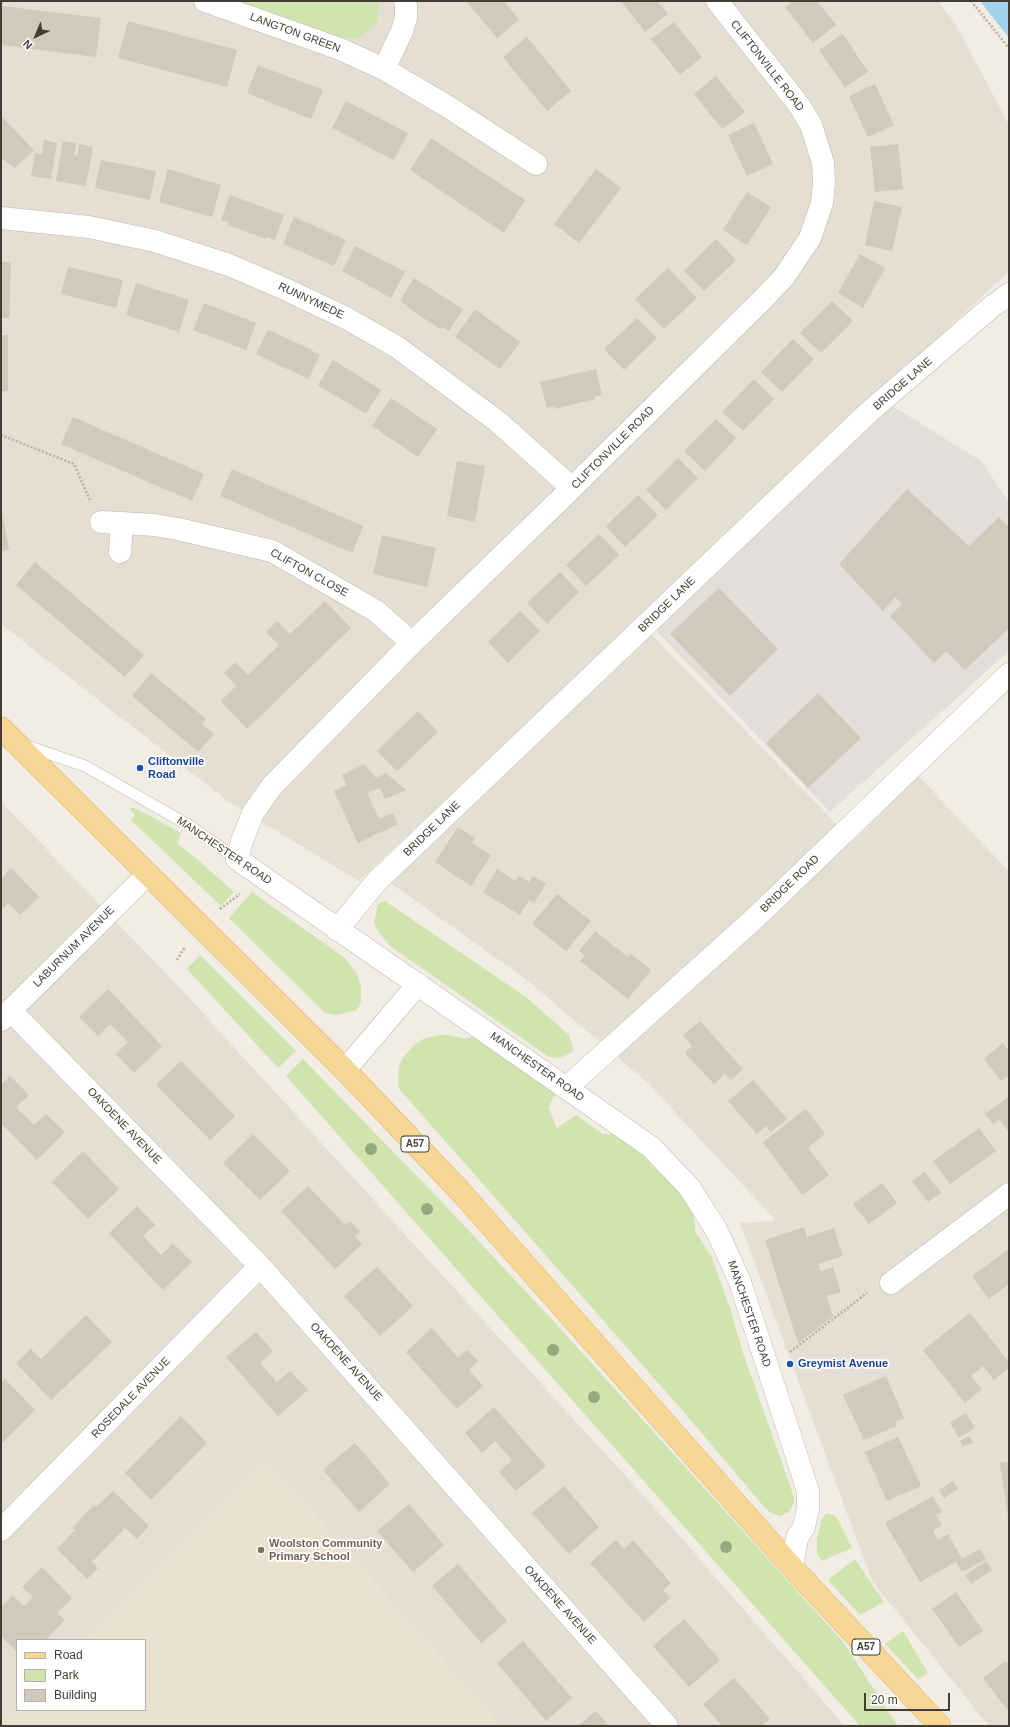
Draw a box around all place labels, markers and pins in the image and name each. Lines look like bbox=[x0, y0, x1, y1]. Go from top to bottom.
place label: Cliftonville Road bbox=[148, 755, 204, 781]
marker: Cliftonville Road bbox=[135, 763, 145, 773]
place label: Greymist Avenue bbox=[798, 1357, 888, 1371]
marker: Greymist Avenue bbox=[785, 1359, 795, 1369]
place label: Woolston Community Primary School bbox=[269, 1537, 382, 1563]
marker: Woolston Community Primary School bbox=[256, 1545, 266, 1555]

